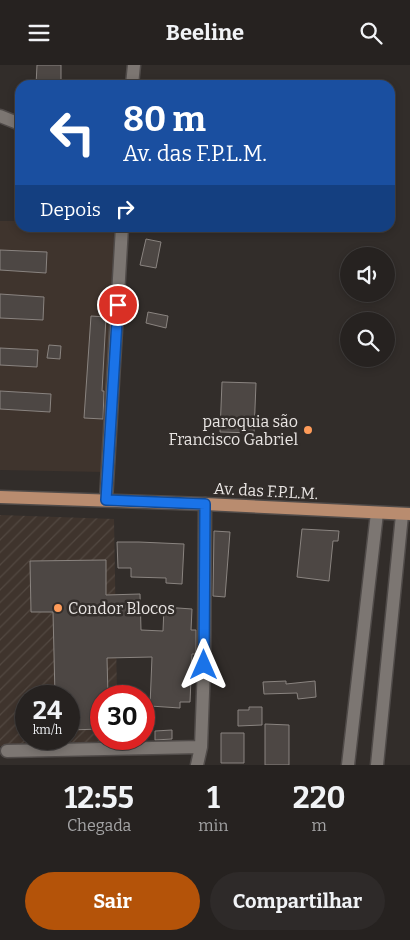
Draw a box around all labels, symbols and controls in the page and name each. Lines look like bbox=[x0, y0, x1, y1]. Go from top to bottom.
icon: menu bbox=[25, 19, 53, 47]
text: Beeline bbox=[166, 19, 244, 46]
icon: search bbox=[357, 19, 385, 47]
text: 80 m bbox=[123, 98, 206, 140]
icon: left bbox=[40, 100, 105, 165]
text: Av. das F.P.L.M. bbox=[123, 140, 267, 167]
icon: right bbox=[111, 195, 139, 223]
text: Depois bbox=[40, 198, 101, 221]
map controls bbox=[340, 247, 395, 367]
button: sound bbox=[340, 247, 395, 302]
pin bbox=[97, 284, 139, 326]
icon: arrive bbox=[104, 291, 132, 319]
button: search bbox=[340, 312, 395, 367]
place label: paroquia são Francisco Gabriel bbox=[169, 412, 298, 449]
marker: paroquia são Francisco Gabriel bbox=[302, 424, 314, 436]
street label: Av. das F.P.L.M. bbox=[213, 479, 319, 503]
place label: Condor Blocos bbox=[68, 599, 175, 618]
marker: Condor Blocos bbox=[52, 602, 64, 614]
position arrow bbox=[177, 638, 229, 690]
speed limit sign: 30 bbox=[90, 685, 155, 750]
text: 24 bbox=[33, 696, 62, 726]
text: km/h bbox=[33, 723, 62, 737]
text: 12:55 bbox=[64, 780, 134, 816]
text: 1 bbox=[207, 780, 220, 816]
text: 220 bbox=[293, 780, 346, 816]
text: Chegada bbox=[67, 816, 131, 835]
text: min bbox=[198, 816, 229, 835]
text: m bbox=[312, 816, 327, 835]
button: Sair bbox=[25, 872, 200, 930]
button: Compartilhar bbox=[210, 872, 385, 930]

